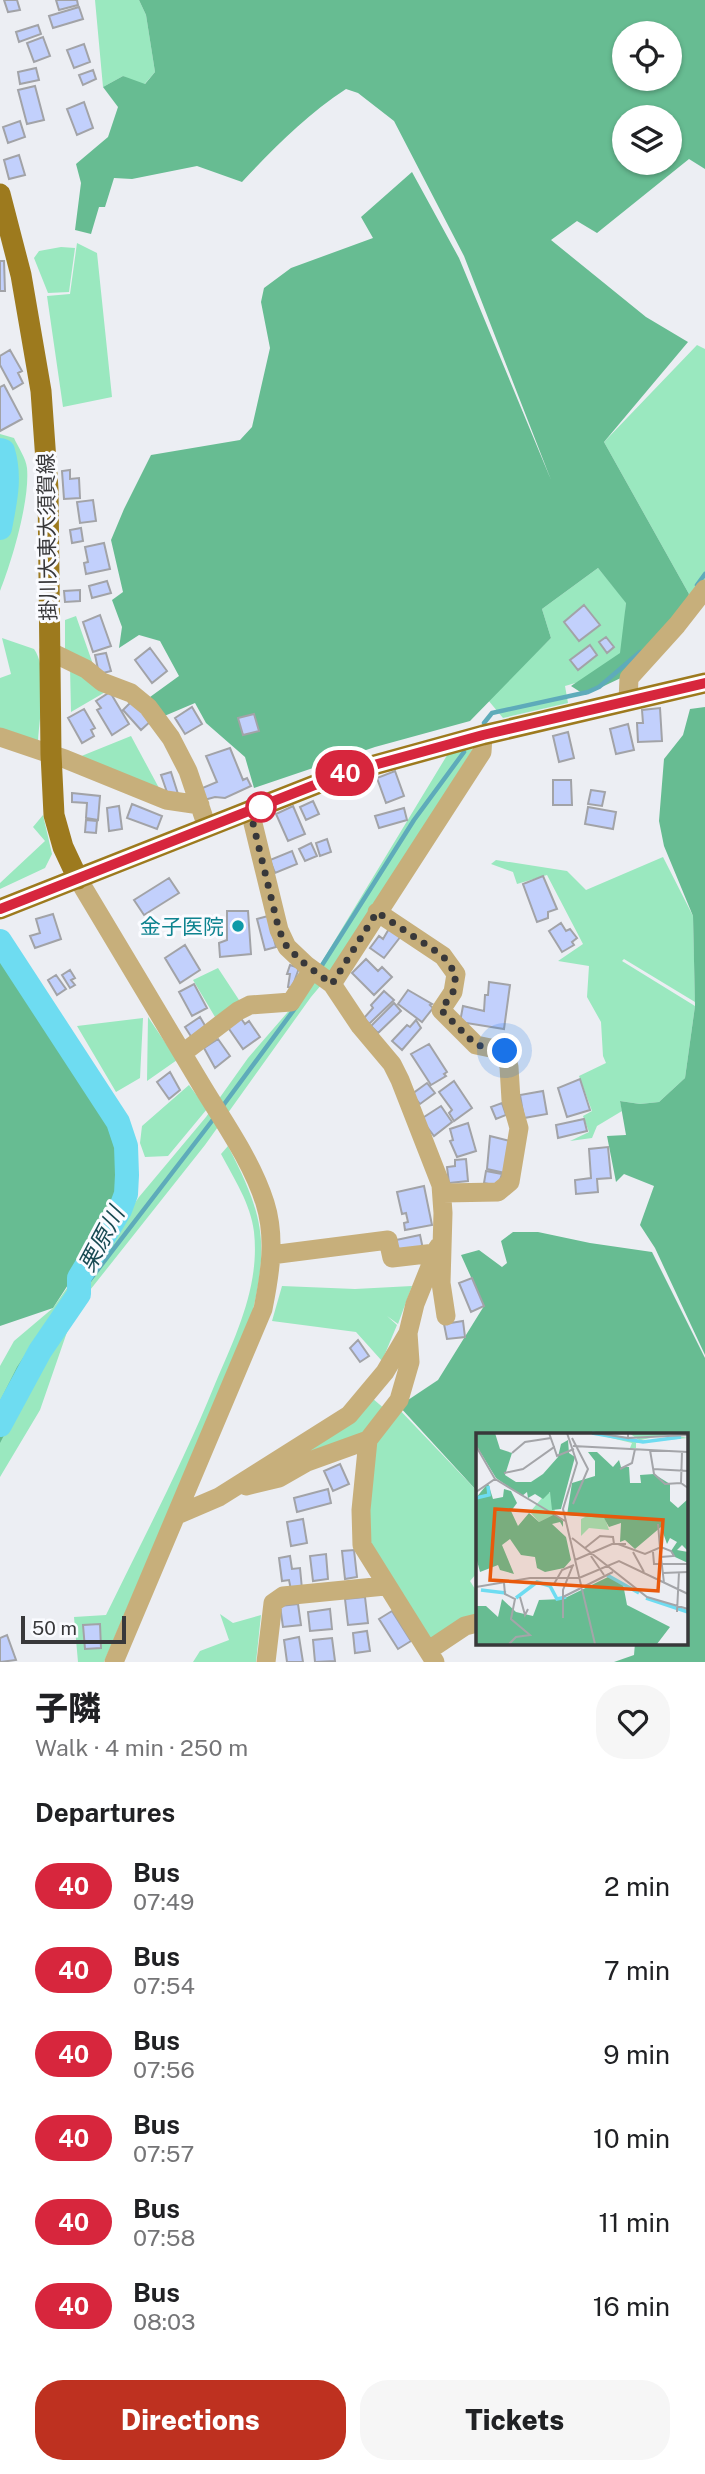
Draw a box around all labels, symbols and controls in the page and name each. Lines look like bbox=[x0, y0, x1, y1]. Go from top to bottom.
map controls bbox=[612, 21, 682, 175]
button: locate bbox=[612, 21, 682, 91]
button: layers bbox=[612, 105, 682, 175]
street label: 掛川大東大須賀線 bbox=[33, 453, 61, 621]
line badge: 40 bbox=[314, 750, 376, 796]
text: 40 bbox=[329, 759, 361, 787]
unlabelled marker bbox=[246, 792, 276, 822]
place label: 金子医院 bbox=[140, 914, 224, 939]
marker: 金子医院 bbox=[230, 918, 246, 934]
your location bbox=[487, 1033, 522, 1068]
water label: 栗原川 bbox=[73, 1200, 131, 1276]
inset map bbox=[476, 1433, 688, 1644]
scale bar bbox=[21, 1613, 126, 1645]
text: 50 m bbox=[32, 1617, 77, 1639]
button: heart bbox=[596, 1685, 670, 1759]
text: 子隣 bbox=[35, 1689, 101, 1727]
text: Walk · 4 min · 250 m bbox=[35, 1734, 248, 1761]
text: Departures bbox=[35, 1797, 175, 1828]
text: Bus bbox=[133, 1857, 180, 1888]
text: 2 min bbox=[604, 1871, 670, 1902]
text: 40 bbox=[58, 1872, 89, 1900]
text: 07:49 bbox=[133, 1888, 194, 1915]
text: Bus bbox=[133, 1941, 180, 1972]
text: 7 min bbox=[604, 1955, 670, 1986]
text: 40 bbox=[58, 1956, 89, 1984]
text: 07:54 bbox=[133, 1972, 195, 1999]
text: Bus bbox=[133, 2025, 180, 2056]
text: 9 min bbox=[603, 2039, 670, 2070]
text: 40 bbox=[58, 2040, 89, 2068]
text: 07:56 bbox=[133, 2056, 195, 2083]
text: Bus bbox=[133, 2109, 180, 2140]
text: 10 min bbox=[593, 2123, 670, 2154]
text: 40 bbox=[58, 2124, 89, 2152]
text: 07:57 bbox=[133, 2140, 194, 2167]
text: Bus bbox=[133, 2193, 180, 2224]
text: 11 min bbox=[598, 2207, 670, 2238]
text: 40 bbox=[58, 2208, 89, 2236]
text: 07:58 bbox=[133, 2224, 195, 2251]
text: Bus bbox=[133, 2277, 180, 2308]
text: 16 min bbox=[593, 2291, 670, 2322]
text: 40 bbox=[58, 2292, 89, 2320]
text: 08:03 bbox=[133, 2308, 195, 2335]
button: Directions bbox=[35, 2380, 346, 2460]
button: Tickets bbox=[360, 2380, 670, 2460]

